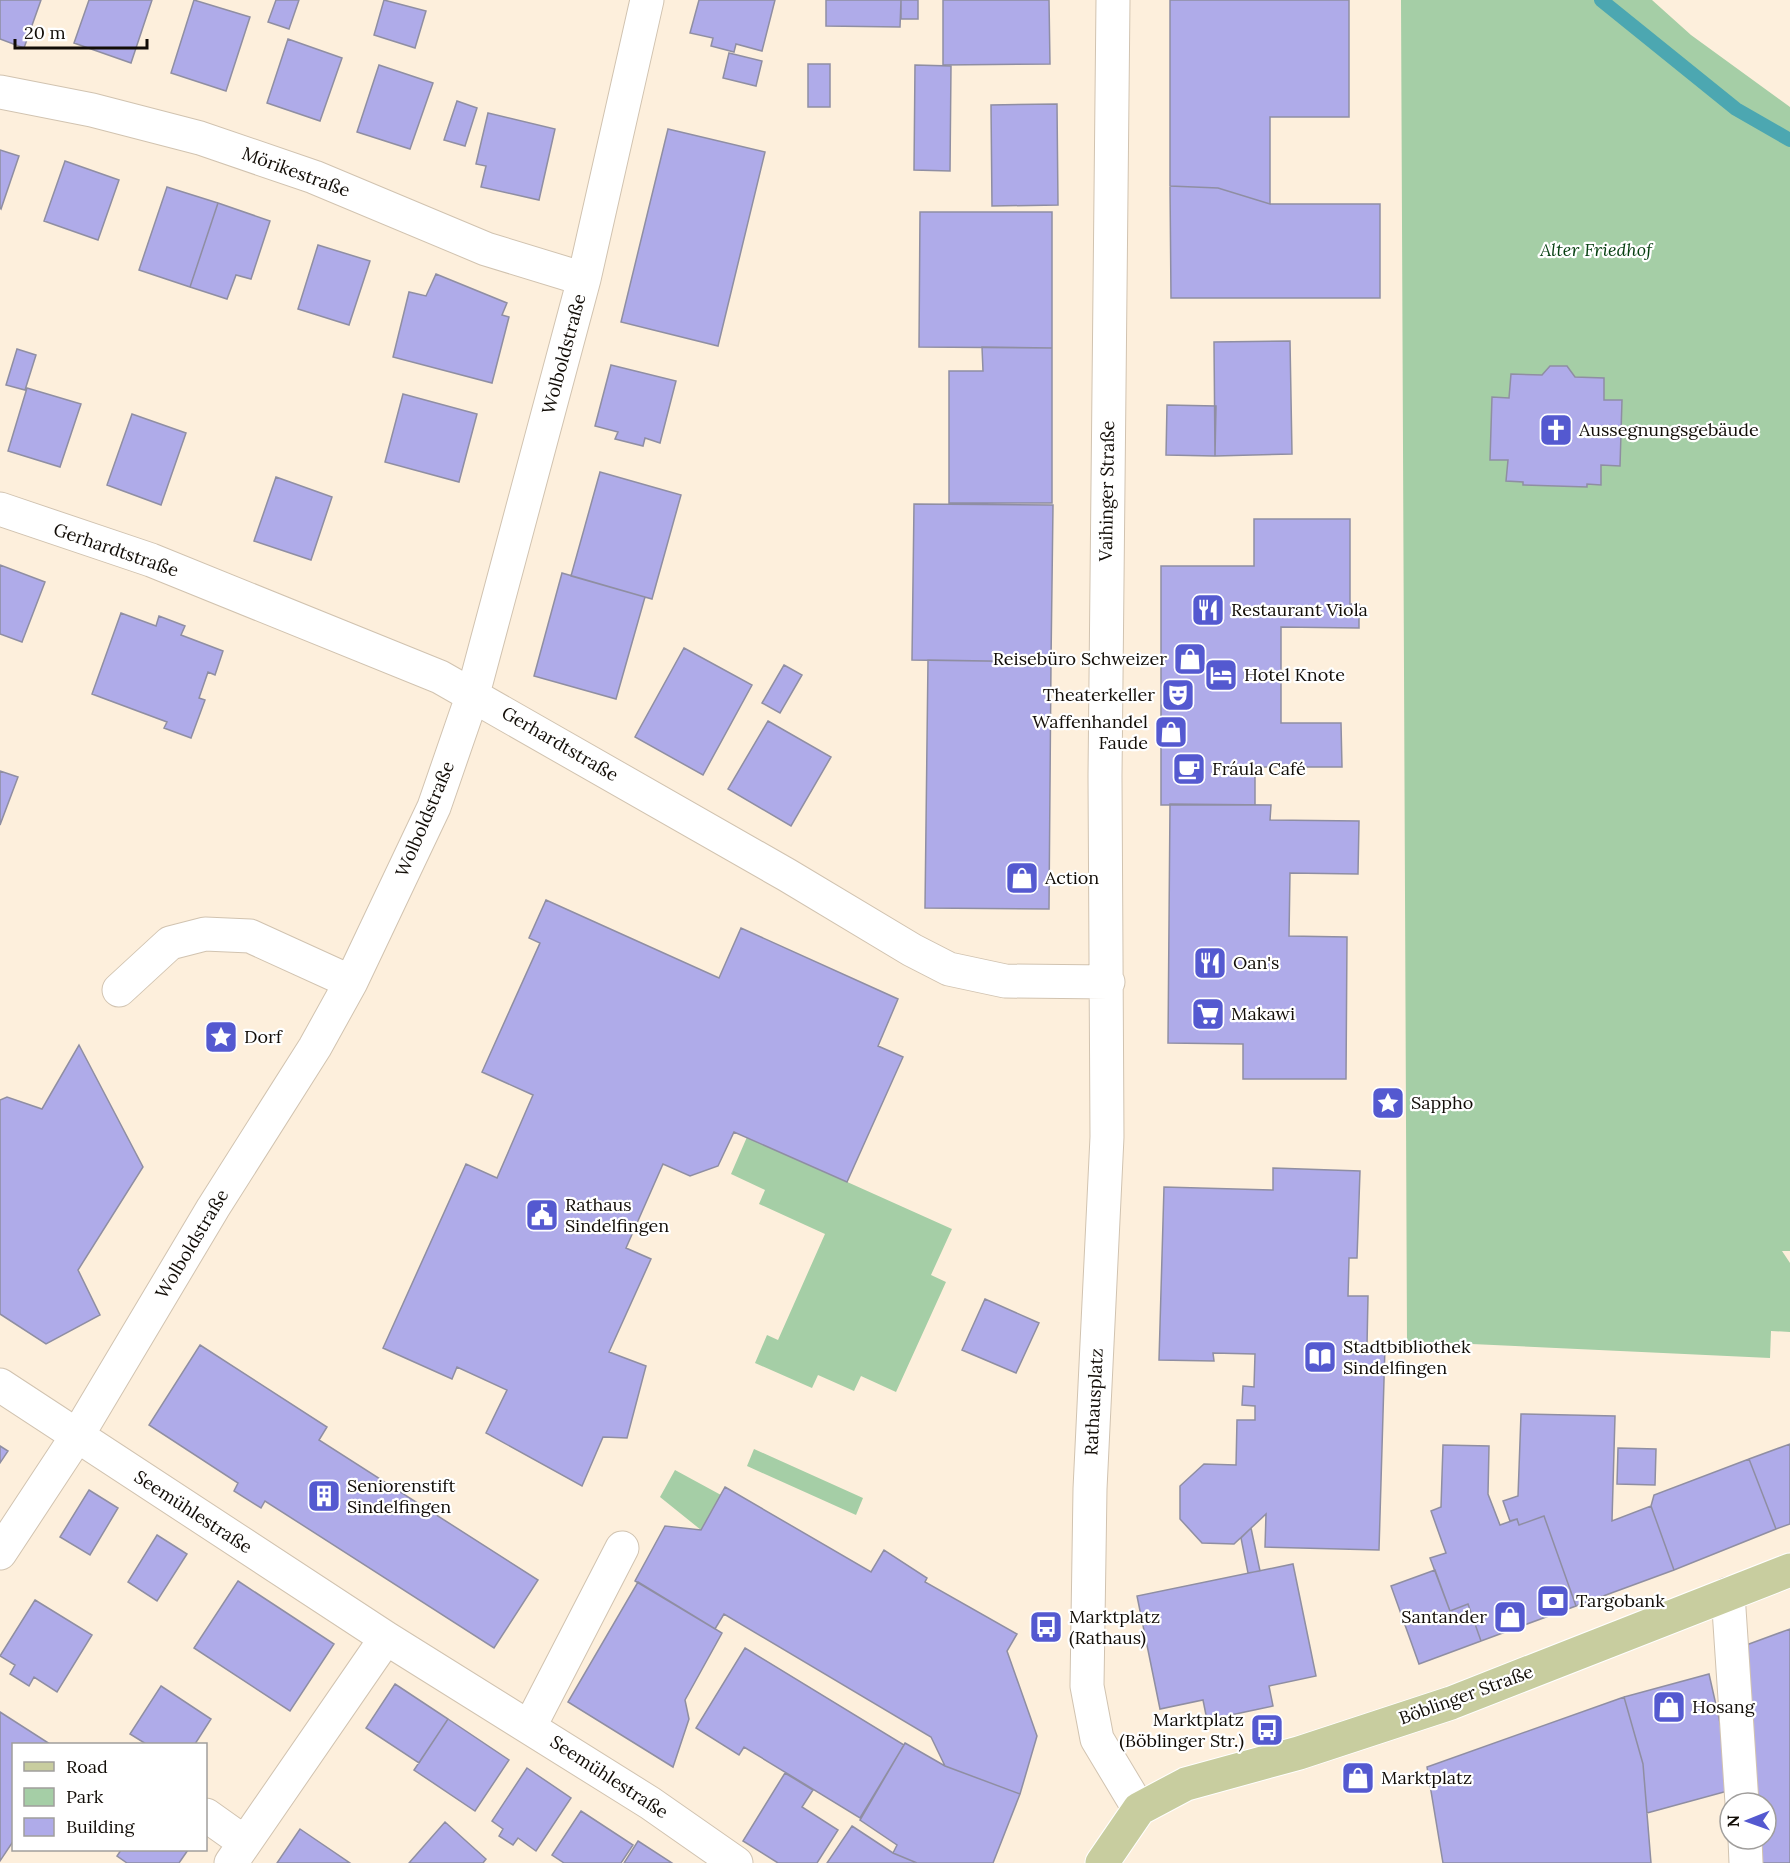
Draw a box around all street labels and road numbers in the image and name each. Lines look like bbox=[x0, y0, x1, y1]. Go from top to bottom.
street label: Mörikestraße bbox=[239, 141, 354, 202]
street label: Wolboldstraße bbox=[536, 291, 591, 417]
street label: Vaihinger Straße bbox=[1094, 420, 1119, 563]
street label: Gerhardtstraße bbox=[51, 517, 182, 582]
street label: Gerhardtstraße bbox=[498, 701, 623, 786]
street label: Wolboldstraße bbox=[390, 757, 459, 880]
street label: Wolboldstraße bbox=[150, 1185, 233, 1303]
street label: Rathausplatz bbox=[1079, 1348, 1108, 1456]
street label: Seemühlestraße bbox=[130, 1465, 257, 1558]
street label: Böblinger Straße bbox=[1396, 1659, 1536, 1730]
street label: Seemühlestraße bbox=[546, 1730, 673, 1823]

